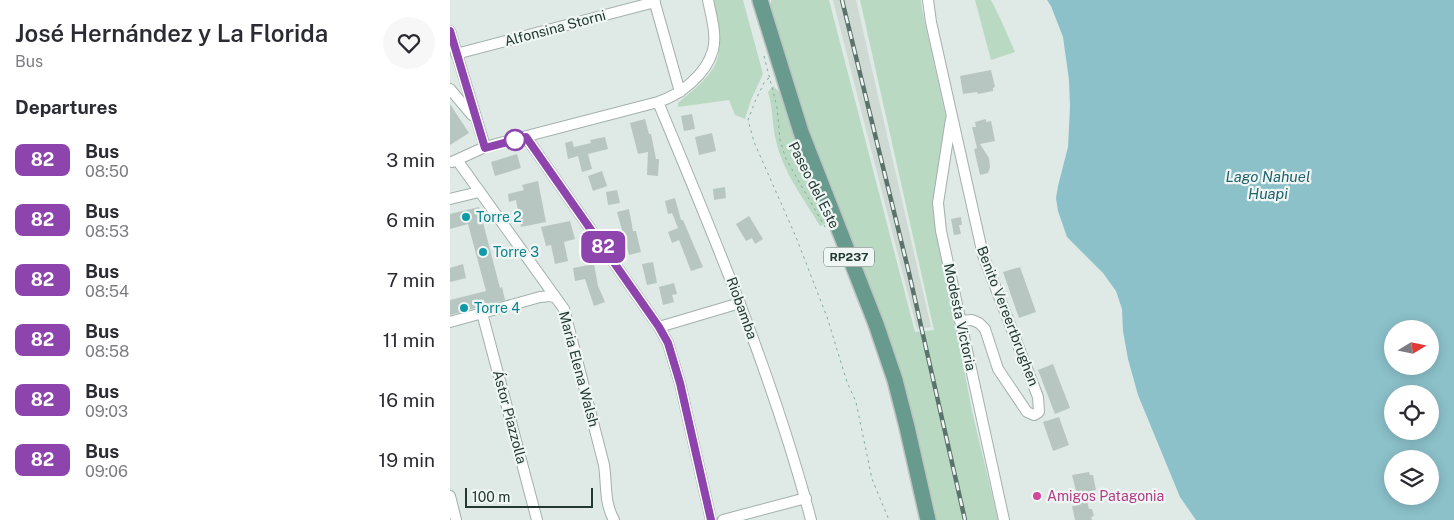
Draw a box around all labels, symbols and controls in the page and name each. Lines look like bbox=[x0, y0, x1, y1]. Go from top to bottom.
street label: Alfonsina Storni bbox=[503, 7, 607, 49]
button: heart bbox=[383, 17, 435, 69]
text: José Hernández y La Florida bbox=[15, 19, 328, 47]
text: Bus bbox=[15, 52, 43, 71]
text: Departures bbox=[15, 96, 118, 118]
unlabelled marker bbox=[504, 129, 526, 151]
street label: Paseo del Este bbox=[785, 139, 843, 231]
text: Bus bbox=[85, 140, 119, 162]
text: 82 bbox=[31, 149, 54, 170]
text: 3 min bbox=[386, 149, 435, 171]
text: 08:50 bbox=[85, 162, 129, 181]
water label: Lago Nahuel Huapi bbox=[1226, 168, 1310, 202]
text: Bus bbox=[85, 200, 119, 222]
text: 82 bbox=[31, 209, 54, 230]
text: 6 min bbox=[386, 209, 435, 231]
place label: Torre 2 bbox=[476, 209, 522, 225]
marker: Torre 2 bbox=[460, 211, 472, 223]
text: 08:53 bbox=[85, 222, 129, 241]
line badge: 82 bbox=[580, 231, 626, 263]
text: 82 bbox=[591, 236, 615, 257]
place label: Torre 3 bbox=[493, 244, 539, 260]
street label: Benito Vereertbrughen bbox=[974, 244, 1042, 388]
marker: Torre 3 bbox=[477, 246, 489, 258]
road number: RP237 bbox=[824, 248, 874, 266]
text: Bus bbox=[85, 260, 119, 282]
street label: Modesta Victoria bbox=[941, 262, 979, 372]
text: 82 bbox=[31, 269, 54, 290]
text: 7 min bbox=[387, 269, 435, 291]
street label: Riobamba bbox=[723, 275, 761, 341]
text: 08:54 bbox=[85, 282, 129, 301]
place label: Torre 4 bbox=[474, 300, 520, 316]
marker: Torre 4 bbox=[458, 302, 470, 314]
street label: Maria Elena Walsh bbox=[556, 309, 602, 429]
text: Bus bbox=[85, 320, 119, 342]
north arrow bbox=[1384, 320, 1439, 375]
map controls bbox=[1384, 320, 1439, 505]
text: 82 bbox=[31, 329, 54, 350]
text: 11 min bbox=[383, 329, 435, 351]
text: 08:58 bbox=[85, 342, 129, 361]
street label: Ástor Piazzolla bbox=[490, 368, 531, 466]
text: Bus bbox=[85, 380, 119, 402]
button: locate bbox=[1384, 385, 1439, 440]
text: 82 bbox=[31, 389, 54, 410]
text: 16 min bbox=[379, 389, 435, 411]
text: 09:03 bbox=[85, 402, 128, 421]
text: Bus bbox=[85, 440, 119, 462]
text: 82 bbox=[31, 449, 54, 470]
text: 19 min bbox=[379, 449, 435, 471]
button: layers bbox=[1384, 450, 1439, 505]
text: 09:06 bbox=[85, 462, 128, 481]
scale bar bbox=[465, 485, 592, 508]
place label: Amigos Patagonia bbox=[1047, 488, 1164, 504]
text: 100 m bbox=[472, 489, 510, 505]
marker: Amigos Patagonia bbox=[1031, 490, 1043, 502]

